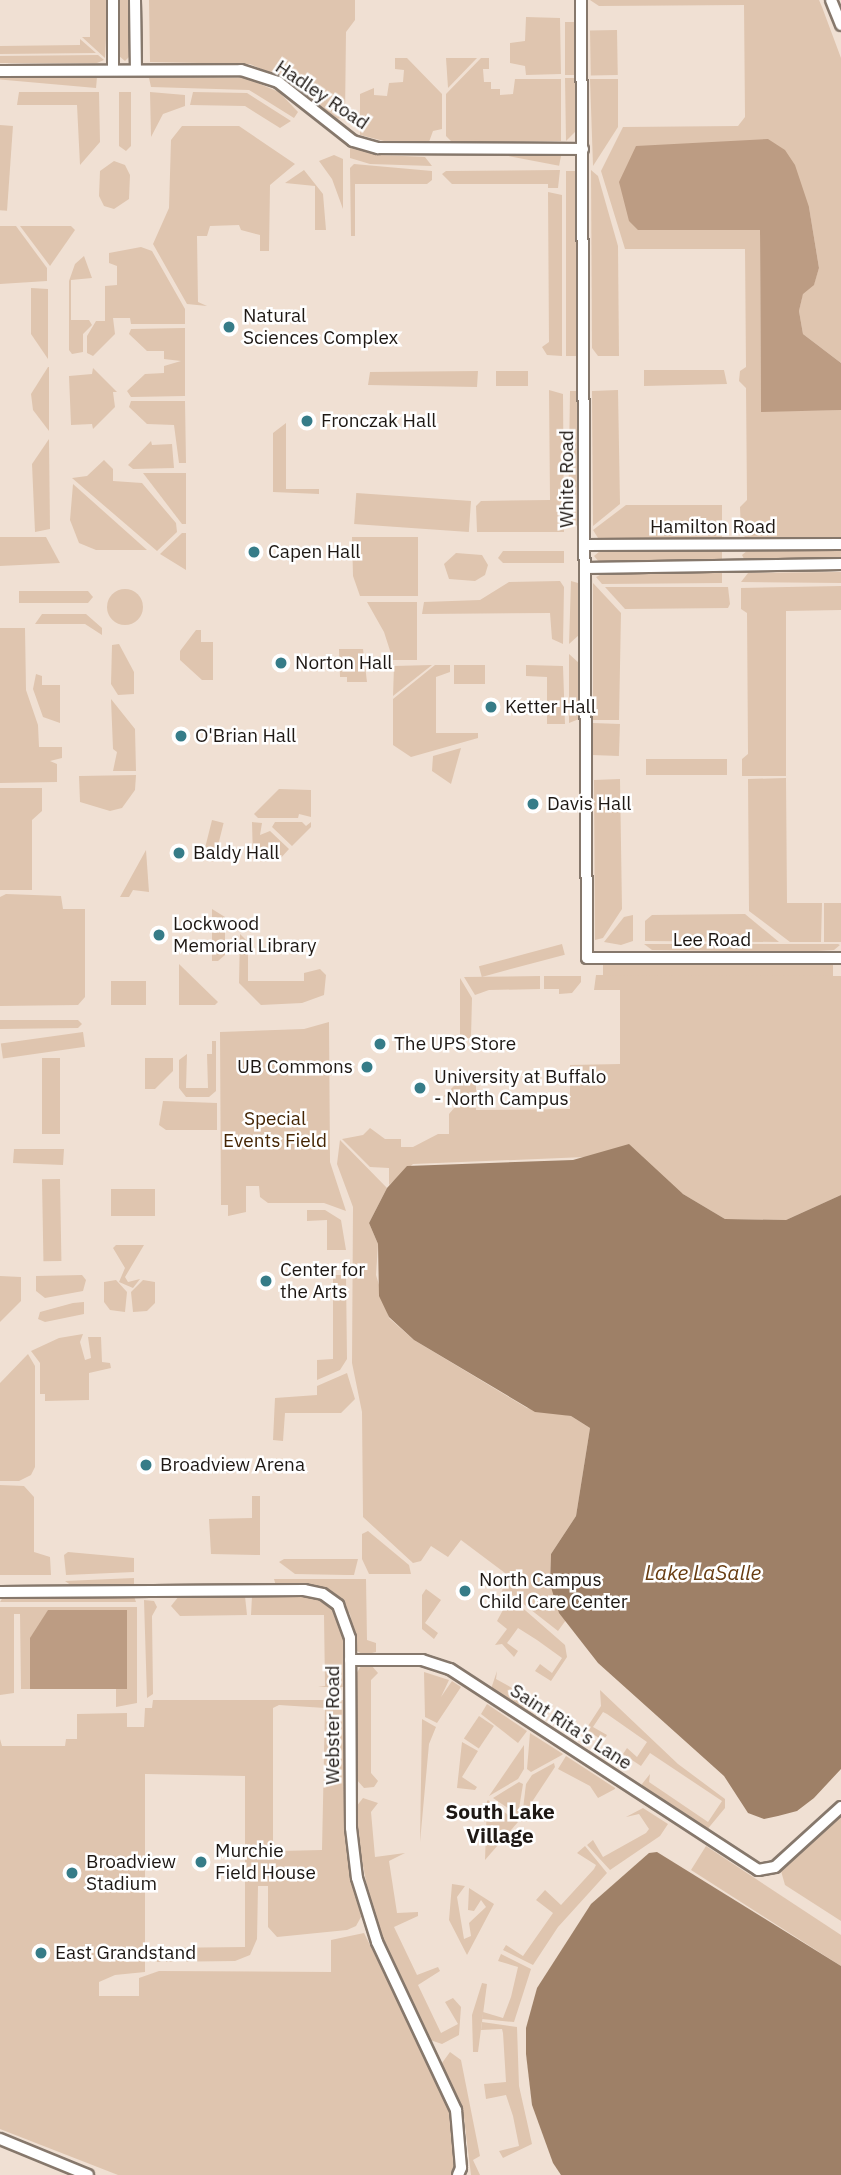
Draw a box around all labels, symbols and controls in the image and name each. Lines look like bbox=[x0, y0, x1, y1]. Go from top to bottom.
street label: Hadley Road bbox=[271, 55, 373, 135]
place label: Natural Sciences Complex bbox=[243, 305, 398, 349]
marker: Natural Sciences Complex bbox=[221, 319, 237, 335]
place label: Fronczak Hall bbox=[321, 410, 436, 432]
marker: Fronczak Hall bbox=[299, 413, 315, 429]
street label: White Road bbox=[556, 430, 578, 528]
street label: Hamilton Road bbox=[650, 516, 776, 538]
place label: Capen Hall bbox=[268, 541, 360, 563]
marker: Capen Hall bbox=[246, 544, 262, 560]
place label: Norton Hall bbox=[295, 652, 392, 674]
marker: Norton Hall bbox=[273, 655, 289, 671]
place label: Ketter Hall bbox=[505, 696, 596, 718]
marker: Ketter Hall bbox=[483, 699, 499, 715]
place label: O'Brian Hall bbox=[195, 725, 296, 747]
marker: O'Brian Hall bbox=[173, 728, 189, 744]
place label: Davis Hall bbox=[547, 793, 631, 815]
marker: Davis Hall bbox=[525, 796, 541, 812]
place label: Baldy Hall bbox=[193, 842, 280, 864]
marker: Baldy Hall bbox=[171, 845, 187, 861]
place label: Lockwood Memorial Library bbox=[173, 913, 317, 957]
marker: Lockwood Memorial Library bbox=[151, 927, 167, 943]
street label: Lee Road bbox=[673, 929, 751, 951]
place label: The UPS Store bbox=[394, 1033, 516, 1055]
marker: The UPS Store bbox=[372, 1036, 388, 1052]
place label: UB Commons bbox=[237, 1056, 353, 1078]
marker: UB Commons bbox=[359, 1059, 375, 1075]
place label: University at Buffalo - North Campus bbox=[434, 1066, 606, 1110]
marker: University at Buffalo - North Campus bbox=[412, 1080, 428, 1096]
park label: Special Events Field bbox=[223, 1108, 327, 1152]
place label: Center for the Arts bbox=[280, 1259, 365, 1303]
marker: Center for the Arts bbox=[258, 1273, 274, 1289]
place label: Broadview Arena bbox=[160, 1454, 305, 1476]
marker: Broadview Arena bbox=[138, 1457, 154, 1473]
water label: Lake LaSalle bbox=[645, 1559, 761, 1585]
place label: North Campus Child Care Center bbox=[479, 1569, 628, 1613]
marker: North Campus Child Care Center bbox=[457, 1583, 473, 1599]
street label: Webster Road bbox=[322, 1665, 344, 1785]
street label: Saint Rita's Lane bbox=[506, 1679, 636, 1775]
district label: South Lake Village bbox=[445, 1798, 555, 1848]
place label: Murchie Field House bbox=[215, 1840, 316, 1884]
place label: Broadview Stadium bbox=[86, 1851, 176, 1895]
marker: Murchie Field House bbox=[193, 1854, 209, 1870]
marker: Broadview Stadium bbox=[64, 1865, 80, 1881]
place label: East Grandstand bbox=[55, 1942, 196, 1964]
marker: East Grandstand bbox=[33, 1945, 49, 1961]

